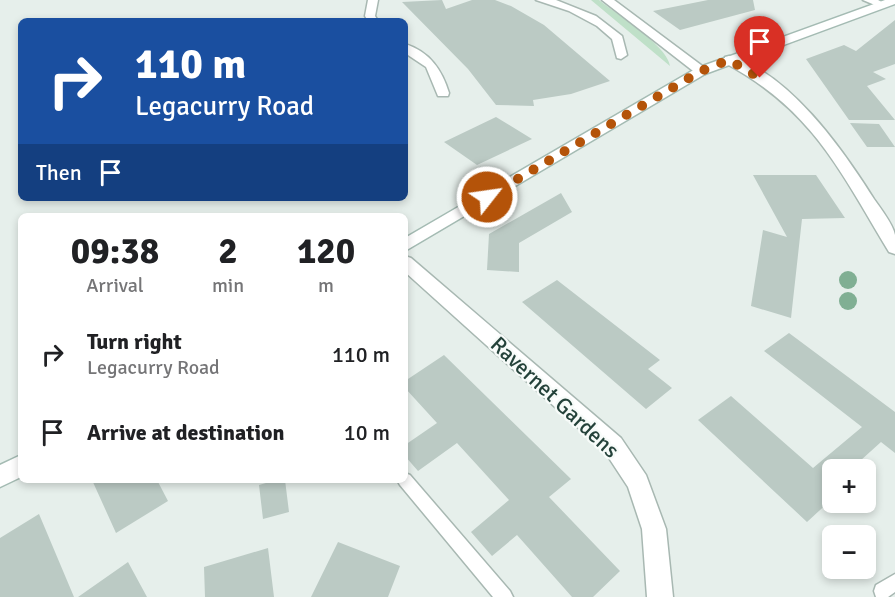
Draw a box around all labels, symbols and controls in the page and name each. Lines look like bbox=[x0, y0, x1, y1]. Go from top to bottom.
pin bbox=[734, 16, 785, 78]
icon: arrive bbox=[743, 25, 776, 58]
text: 110 m bbox=[135, 39, 246, 90]
icon: right bbox=[36, 42, 114, 120]
text: Legacurry Road bbox=[135, 90, 314, 123]
icon: arrive bbox=[94, 156, 127, 189]
text: Then bbox=[36, 159, 82, 186]
position arrow bbox=[455, 165, 519, 229]
text: 09:38 bbox=[71, 229, 159, 274]
text: 2 bbox=[218, 229, 238, 274]
text: 120 bbox=[297, 229, 355, 274]
text: Arrival bbox=[86, 273, 144, 298]
text: min bbox=[212, 273, 244, 298]
text: m bbox=[318, 273, 334, 298]
text: Turn right bbox=[87, 328, 182, 355]
street label: Ravernet Gardens bbox=[485, 331, 625, 463]
icon: right bbox=[36, 338, 69, 371]
text: 110 m bbox=[332, 341, 390, 368]
text: Legacurry Road bbox=[87, 355, 220, 380]
icon: arrive bbox=[36, 416, 69, 449]
text: Arrive at destination bbox=[87, 419, 284, 446]
text: 10 m bbox=[344, 419, 390, 446]
map controls bbox=[822, 459, 876, 579]
button: + bbox=[822, 459, 876, 513]
button: − bbox=[822, 525, 876, 579]

